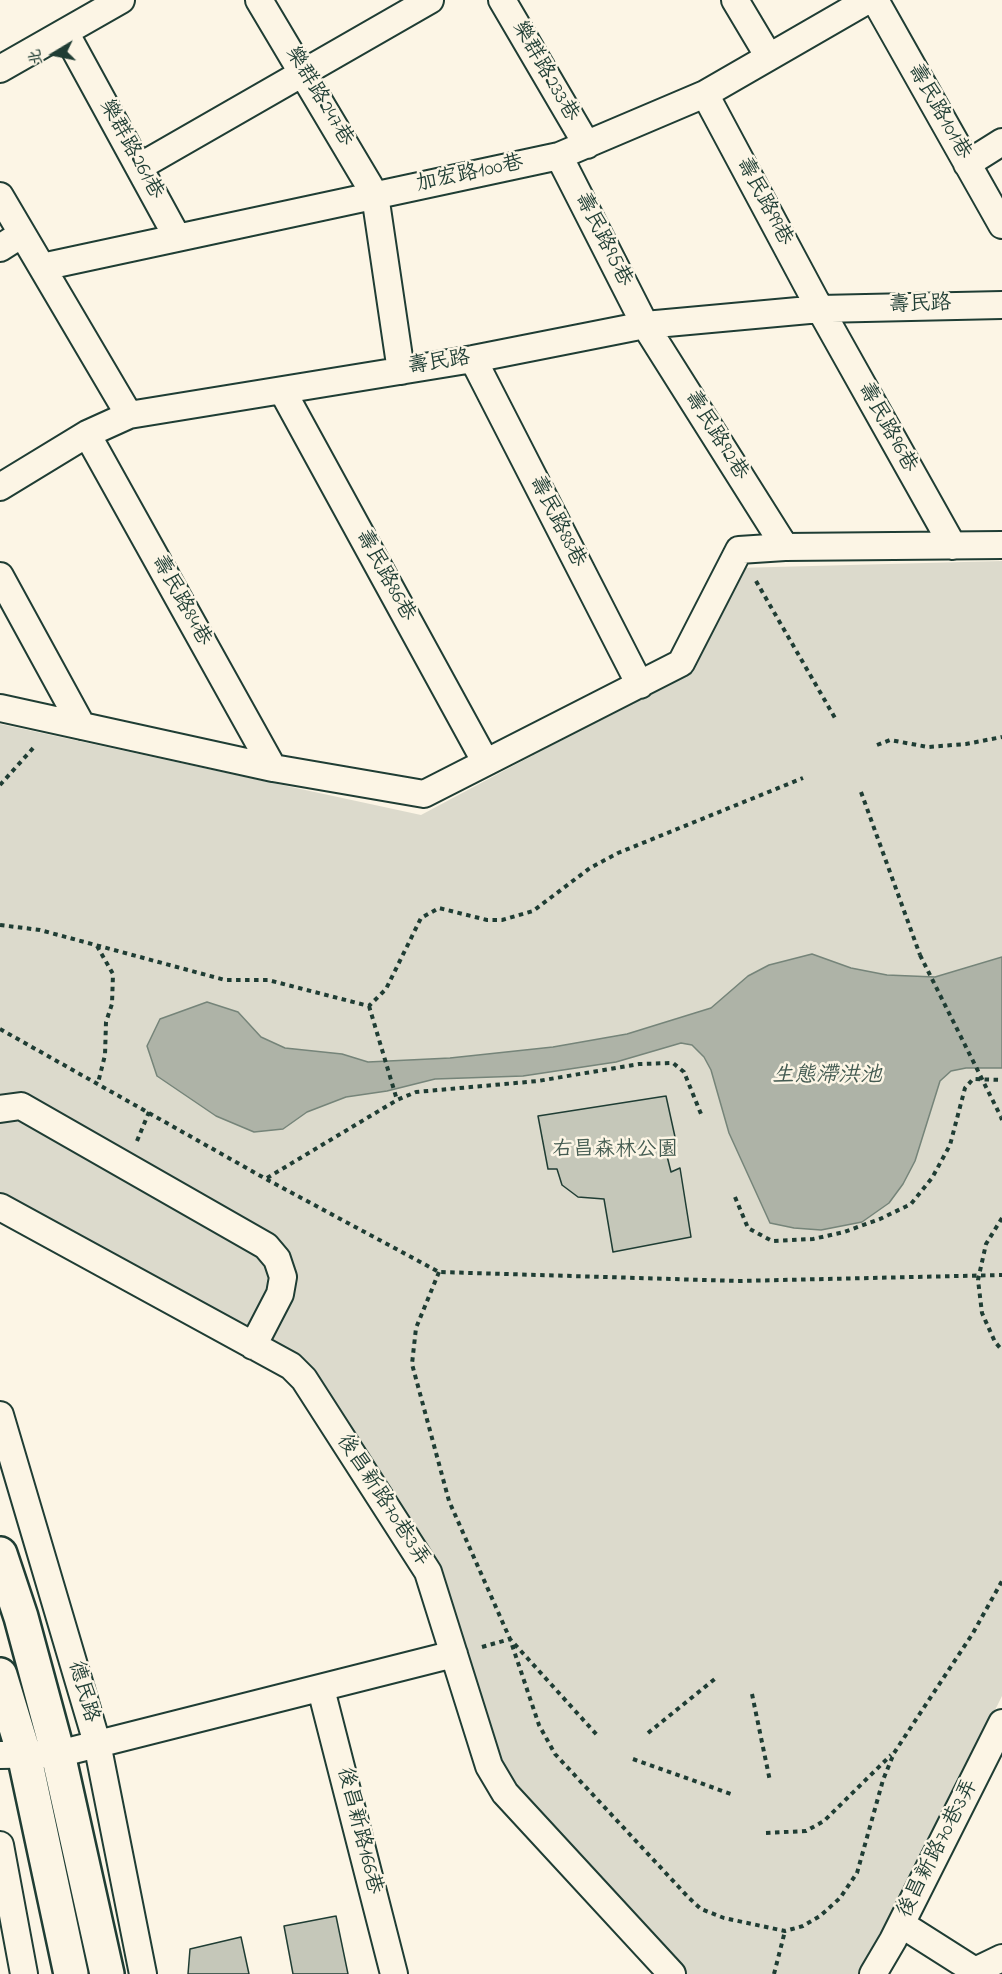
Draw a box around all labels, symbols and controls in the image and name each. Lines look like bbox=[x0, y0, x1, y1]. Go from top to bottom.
street label: 樂群路233巷 bbox=[505, 17, 583, 127]
north arrow bbox=[24, 24, 84, 84]
street label: 樂群路247巷 bbox=[278, 43, 358, 151]
text: 北 bbox=[23, 47, 49, 67]
street label: 壽民路101巷 bbox=[900, 60, 976, 164]
street label: 樂群路261巷 bbox=[92, 96, 168, 204]
street label: 加宏路100巷 bbox=[414, 151, 526, 199]
street label: 壽民路99巷 bbox=[729, 153, 797, 251]
street label: 壽民路95巷 bbox=[568, 189, 636, 291]
street label: 壽民路 bbox=[888, 292, 952, 320]
street label: 壽民路 bbox=[406, 347, 472, 381]
street label: 壽民路96巷 bbox=[851, 378, 921, 478]
street label: 壽民路92巷 bbox=[678, 387, 752, 485]
street label: 壽民路88巷 bbox=[522, 472, 590, 572]
street label: 壽民路86巷 bbox=[348, 526, 420, 626]
street label: 壽民路84巷 bbox=[145, 551, 215, 651]
water label: 生態滯洪池 bbox=[772, 1064, 882, 1090]
park label: 右昌森林公園 bbox=[552, 1139, 678, 1165]
street label: 後昌新路70巷3弄 bbox=[330, 1430, 434, 1572]
street label: 德民路 bbox=[61, 1658, 103, 1726]
street label: 後昌新路166巷 bbox=[330, 1765, 386, 1897]
street label: 後昌新路70巷3弄 bbox=[893, 1775, 985, 1923]

